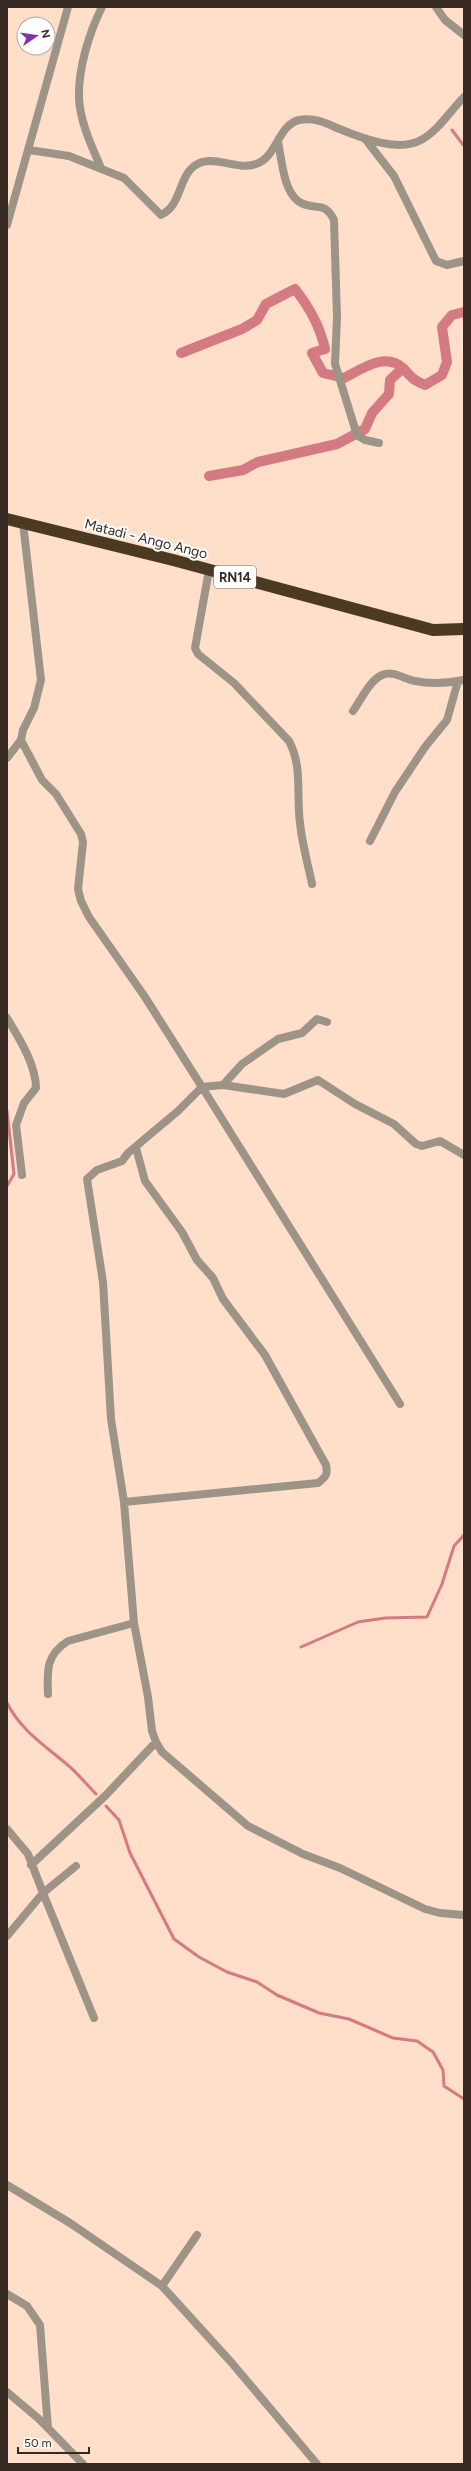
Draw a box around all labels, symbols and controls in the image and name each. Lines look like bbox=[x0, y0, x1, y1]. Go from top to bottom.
north arrow bbox=[16, 16, 56, 56]
text: N bbox=[38, 28, 53, 39]
street label: Matadi - Ango Ango bbox=[83, 515, 209, 563]
road number: RN14 bbox=[214, 566, 256, 588]
scale bar bbox=[18, 2429, 89, 2455]
text: 50 m bbox=[24, 2436, 52, 2450]

